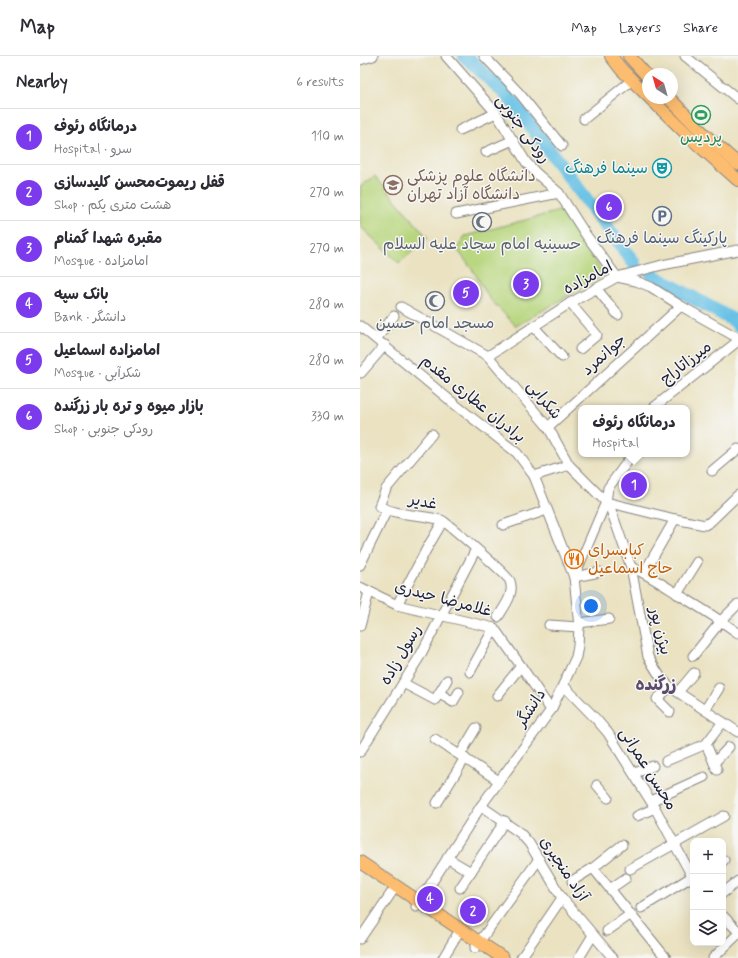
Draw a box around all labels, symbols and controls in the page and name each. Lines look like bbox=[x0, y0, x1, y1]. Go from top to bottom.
text: Map bbox=[20, 15, 55, 40]
text: Map bbox=[571, 19, 597, 37]
text: Layers bbox=[619, 19, 661, 37]
text: Share bbox=[683, 19, 718, 37]
north arrow bbox=[642, 68, 678, 104]
text: Nearby bbox=[16, 71, 68, 93]
text: 6 results bbox=[296, 74, 344, 91]
street label: رودکی جنوبی bbox=[491, 90, 555, 168]
sports icon: پردیس bbox=[690, 104, 712, 126]
text: درمانگاه رئوف bbox=[54, 117, 137, 137]
place label: پردیس bbox=[680, 127, 722, 148]
text: 1 bbox=[26, 128, 32, 145]
text: 110 m bbox=[311, 128, 344, 145]
text: Hospital · سرو bbox=[54, 141, 132, 158]
theatre icon: سینما فرهنگ bbox=[651, 157, 673, 179]
place label: سینما فرهنگ bbox=[565, 158, 648, 179]
place label: دانشگاه علوم پزشکی دانشگاه آزاد تهران bbox=[407, 166, 536, 205]
text: قفل ریموت‌محسن کلیدسازی bbox=[54, 173, 225, 193]
school or university icon: دانشگاه علوم پزشکی دانشگاه آزاد تهران bbox=[382, 174, 404, 196]
text: 2 bbox=[26, 184, 32, 201]
text: 270 m bbox=[309, 184, 344, 201]
pin: 6 bbox=[596, 192, 622, 222]
text: Shop · هشت متری یکم bbox=[54, 197, 171, 214]
parking icon: پارکینگ سینما فرهنگ bbox=[651, 205, 673, 227]
mosque icon: حسینیه امام سجاد علیه السلام bbox=[471, 211, 493, 233]
place label: پارکینگ سینما فرهنگ bbox=[597, 228, 727, 249]
text: مقبره شهدا گمنام bbox=[54, 229, 162, 249]
place label: حسینیه امام سجاد علیه السلام bbox=[383, 234, 581, 256]
text: 3 bbox=[26, 240, 32, 257]
text: 270 m bbox=[309, 240, 344, 257]
text: Mosque · امامزاده bbox=[54, 253, 148, 270]
street label: امامزاده bbox=[559, 256, 617, 300]
pin: 3 bbox=[513, 269, 539, 299]
pin: 5 bbox=[453, 278, 479, 308]
text: بانک سپه bbox=[54, 285, 109, 305]
mosque icon: مسجد امام حسین bbox=[424, 290, 446, 312]
text: 4 bbox=[25, 296, 33, 313]
text: 280 m bbox=[309, 296, 344, 313]
text: Bank · دانشگر bbox=[54, 309, 126, 326]
place label: مسجد امام حسین bbox=[376, 313, 494, 335]
street label: جوانمرد bbox=[577, 329, 631, 381]
street label: میرزاتاراج bbox=[656, 336, 716, 390]
text: امامزاده اسماعیل bbox=[54, 341, 160, 361]
street label: برادران عطاری مقدم bbox=[416, 350, 530, 449]
text: 5 bbox=[25, 352, 33, 369]
text: 280 m bbox=[309, 352, 344, 369]
text: Mosque · شکرآبی bbox=[54, 365, 141, 382]
street label: شکرابی bbox=[522, 376, 566, 424]
text: بازار میوه و تره بار زرگنده bbox=[54, 397, 204, 417]
popup bbox=[578, 405, 690, 457]
text: 6 bbox=[26, 408, 32, 425]
text: 330 m bbox=[311, 408, 344, 425]
text: درمانگاه رئوف bbox=[592, 413, 676, 433]
text: Shop · رودکی جنوبی bbox=[54, 421, 153, 438]
text: Hospital bbox=[592, 435, 639, 452]
pin: 1 bbox=[621, 470, 647, 500]
street label: غدیر bbox=[405, 489, 439, 515]
place label: کبابسرای حاج اسماعیل bbox=[588, 540, 673, 579]
restaurant icon: کبابسرای حاج اسماعیل bbox=[563, 548, 585, 570]
street label: غلامرضا حیدری bbox=[392, 576, 494, 622]
your location bbox=[581, 596, 601, 616]
street label: بیژن پور bbox=[643, 603, 676, 657]
street label: رسول زاده bbox=[375, 621, 427, 689]
district label: زرگنده bbox=[636, 674, 676, 696]
street label: دانشگر bbox=[510, 685, 551, 733]
street label: محسن عمرانی bbox=[614, 724, 682, 814]
street label: آزاد منجیری bbox=[535, 832, 594, 906]
map controls bbox=[690, 838, 726, 946]
button: + bbox=[690, 838, 726, 874]
button: − bbox=[690, 874, 726, 910]
pin: 4 bbox=[417, 884, 443, 914]
pin: 2 bbox=[460, 896, 486, 926]
button: layers bbox=[690, 910, 726, 946]

